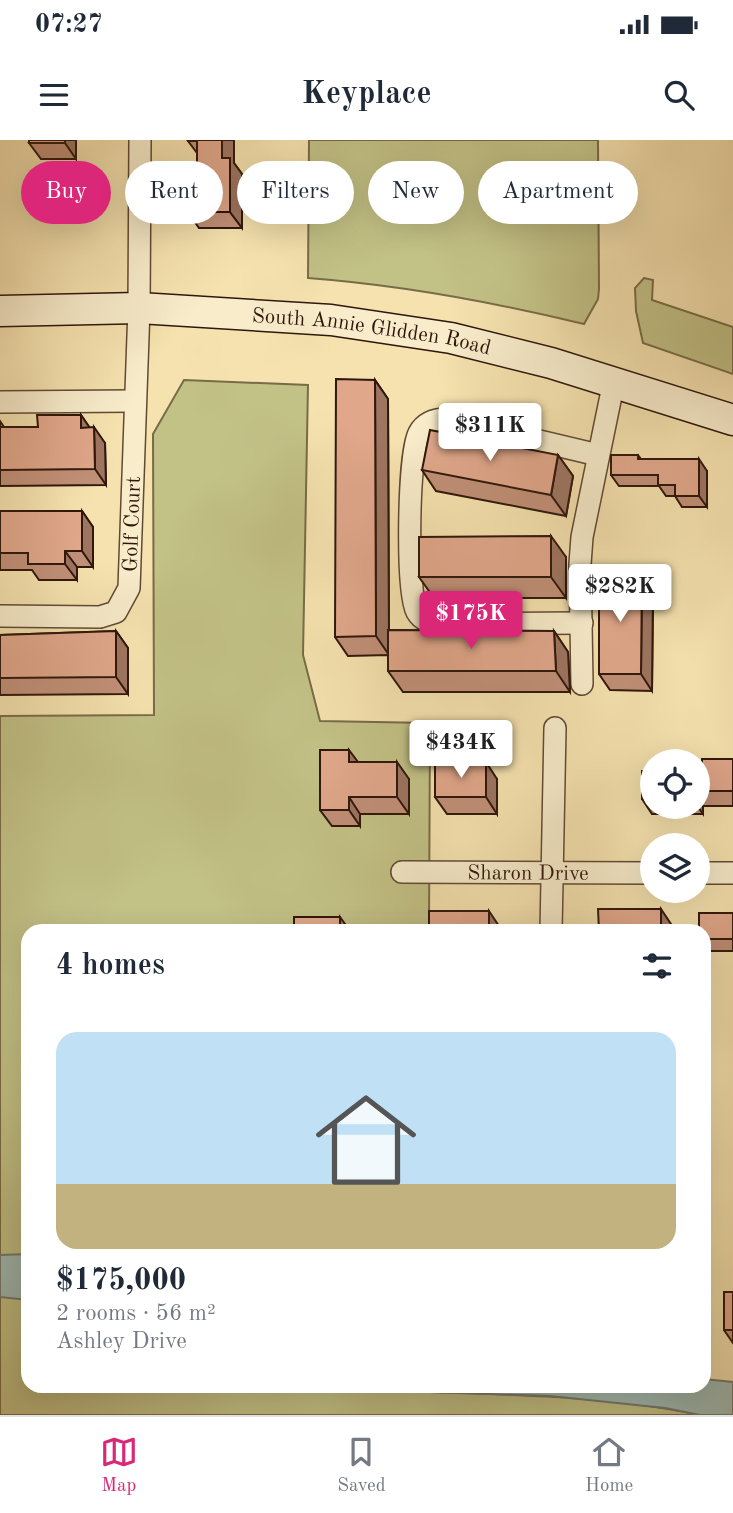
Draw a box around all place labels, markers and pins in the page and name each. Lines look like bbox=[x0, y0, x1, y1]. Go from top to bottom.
pin: $311K bbox=[441, 404, 539, 463]
pin: $282K bbox=[571, 564, 669, 624]
pin: $175K bbox=[422, 592, 520, 651]
pin: $434K bbox=[412, 720, 510, 780]

